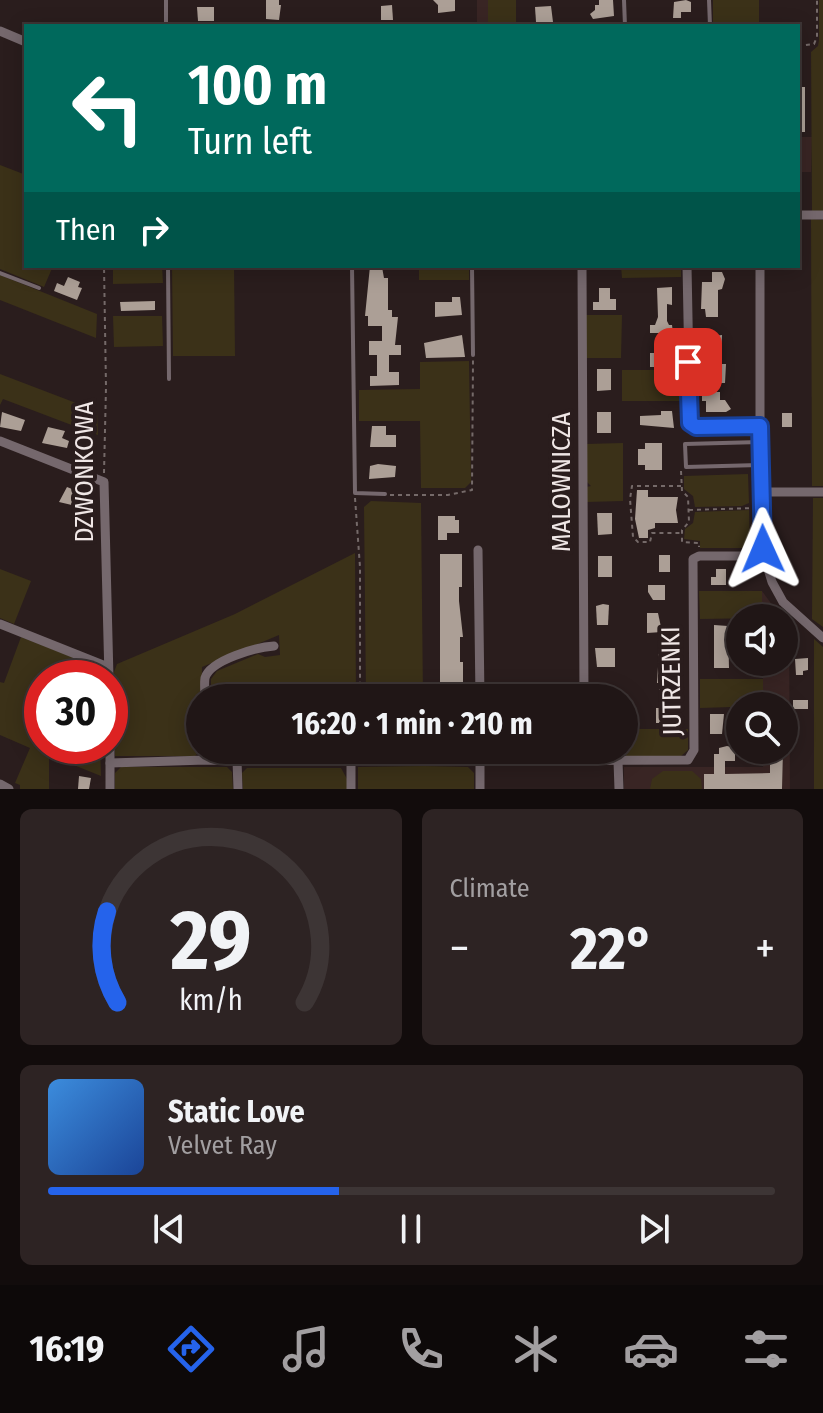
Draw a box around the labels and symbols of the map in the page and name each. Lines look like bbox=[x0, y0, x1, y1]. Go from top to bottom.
pin bbox=[654, 328, 722, 396]
street label: DZWONKOWA bbox=[69, 401, 100, 543]
street label: MALOWNICZA bbox=[546, 412, 577, 552]
position arrow bbox=[721, 507, 805, 591]
street label: JUTRZENKI bbox=[655, 626, 688, 736]
speed limit sign: 30 bbox=[24, 660, 128, 764]

